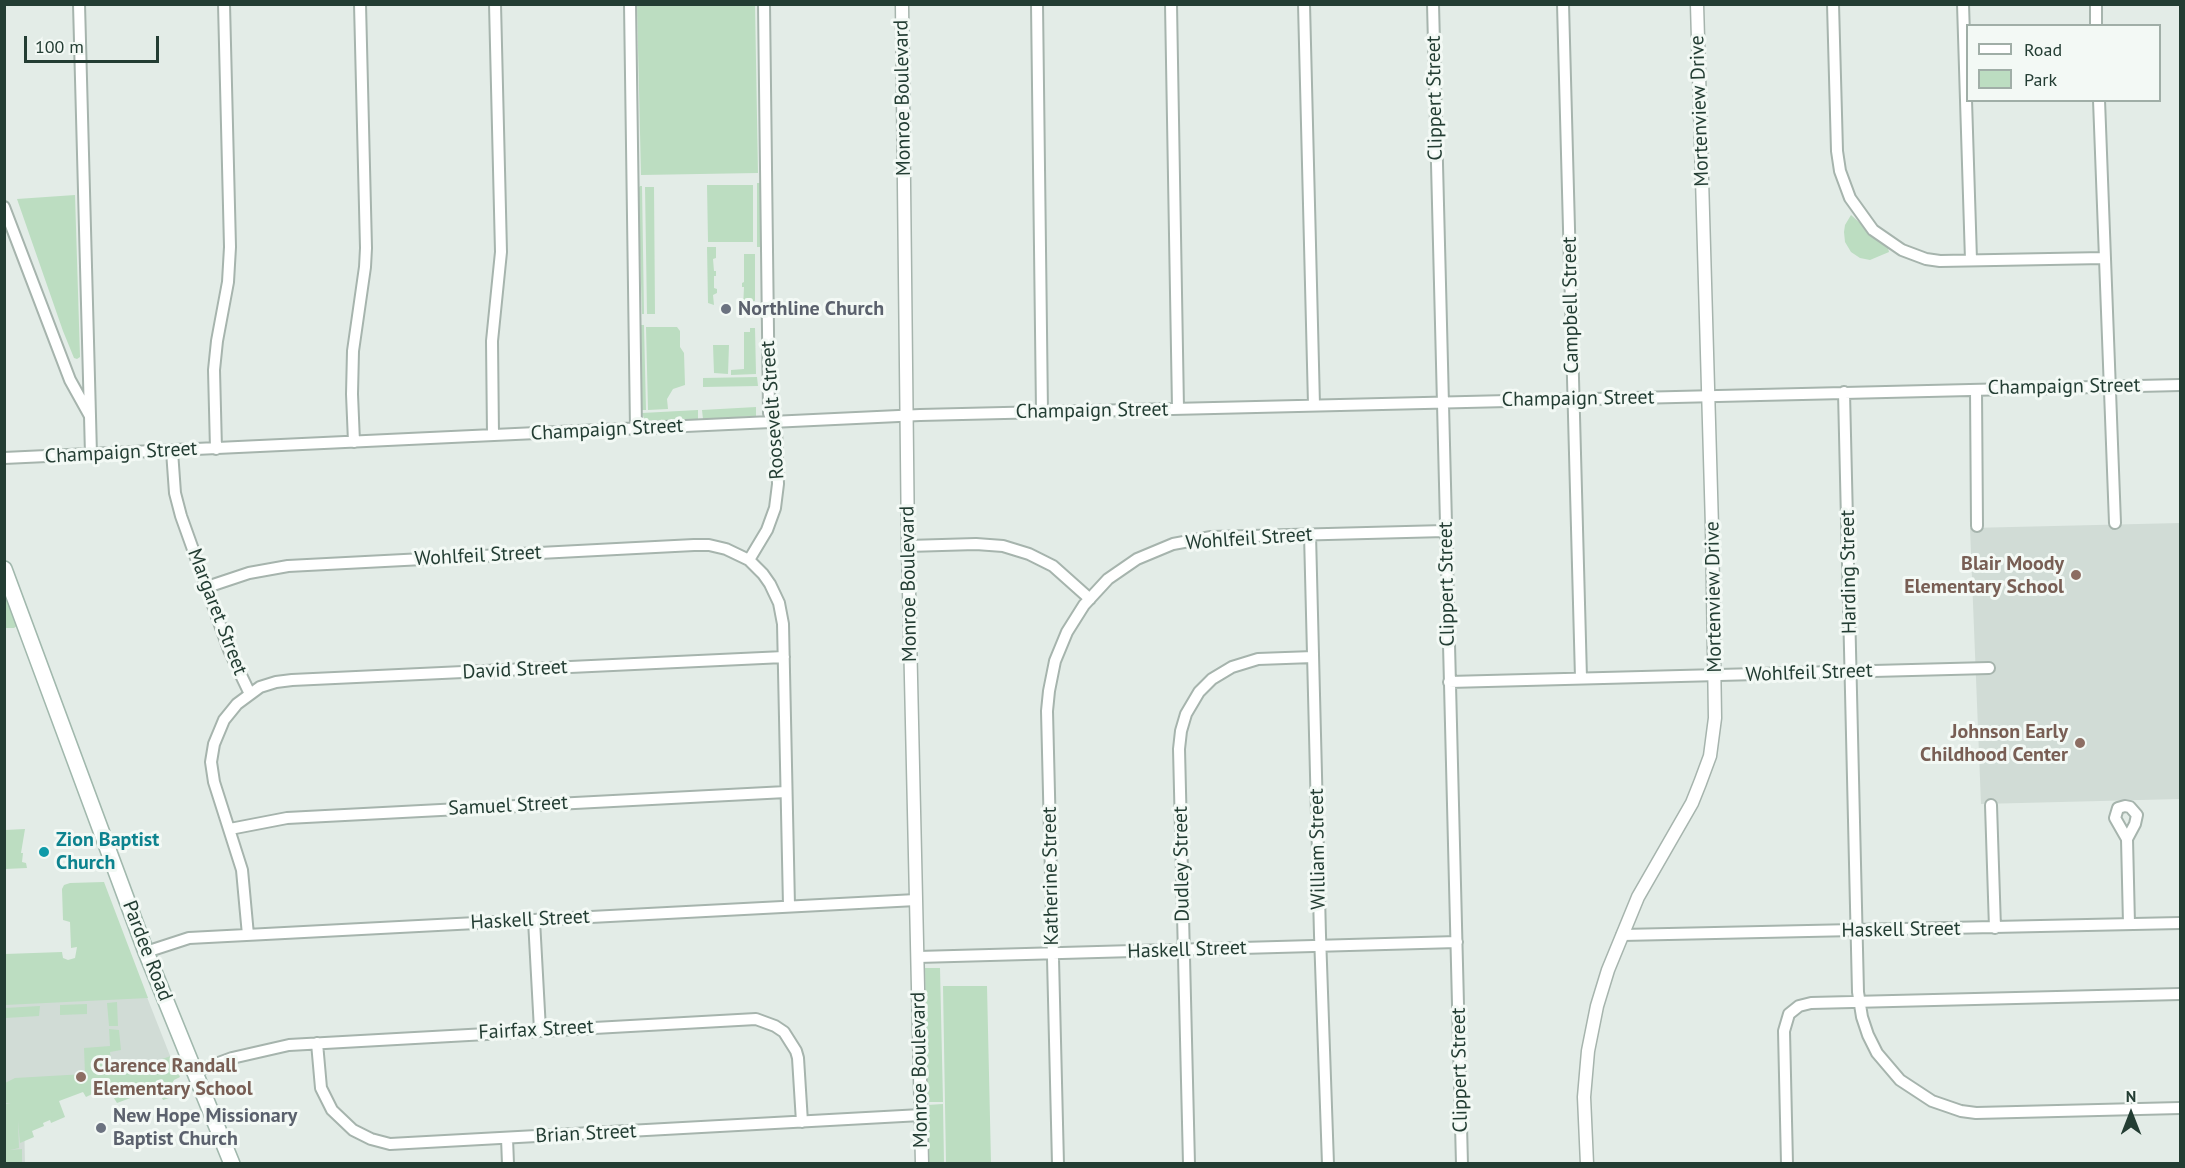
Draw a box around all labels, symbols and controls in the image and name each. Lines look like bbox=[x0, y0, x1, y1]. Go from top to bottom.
street label: Monroe Boulevard bbox=[890, 20, 916, 176]
scale bar bbox=[27, 24, 162, 62]
legend bbox=[1966, 24, 2161, 102]
text: 100 m bbox=[35, 35, 84, 58]
street label: Clippert Street bbox=[1422, 35, 1448, 161]
street label: Mortenview Drive bbox=[1685, 35, 1715, 187]
text: Road bbox=[2024, 38, 2062, 61]
text: Park bbox=[2024, 68, 2057, 91]
street label: Campbell Street bbox=[1558, 236, 1584, 374]
place label: Northline Church bbox=[738, 297, 884, 321]
marker: Northline Church bbox=[719, 302, 733, 316]
street label: Roosevelt Street bbox=[756, 340, 790, 480]
street label: Champaign Street bbox=[1987, 374, 2141, 400]
street label: Champaign Street bbox=[1501, 386, 1655, 412]
street label: Champaign Street bbox=[1015, 398, 1169, 424]
street label: Champaign Street bbox=[530, 414, 684, 446]
street label: Champaign Street bbox=[44, 437, 198, 469]
street label: Monroe Boulevard bbox=[896, 506, 922, 662]
street label: Harding Street bbox=[1836, 510, 1862, 634]
street label: Clippert Street bbox=[1434, 521, 1460, 647]
street label: Mortenview Drive bbox=[1701, 521, 1727, 673]
street label: Wohlfeil Street bbox=[1185, 523, 1313, 555]
street label: Wohlfeil Street bbox=[414, 541, 542, 571]
street label: Margaret Street bbox=[182, 545, 252, 679]
place label: Blair Moody Elementary School bbox=[1904, 552, 2064, 599]
marker: Blair Moody Elementary School bbox=[2069, 568, 2083, 582]
street label: David Street bbox=[462, 655, 568, 685]
street label: Wohlfeil Street bbox=[1745, 659, 1873, 687]
place label: Johnson Early Childhood Center bbox=[1920, 720, 2068, 767]
marker: Johnson Early Childhood Center bbox=[2073, 736, 2087, 750]
street label: William Street bbox=[1305, 788, 1331, 910]
street label: Samuel Street bbox=[447, 791, 569, 821]
street label: Katherine Street bbox=[1038, 806, 1064, 946]
street label: Dudley Street bbox=[1169, 806, 1195, 922]
place label: Zion Baptist Church bbox=[56, 828, 159, 875]
marker: Zion Baptist Church bbox=[37, 845, 51, 859]
street label: Pardee Road bbox=[117, 897, 177, 1005]
street label: Haskell Street bbox=[470, 905, 590, 935]
street label: Haskell Street bbox=[1841, 917, 1961, 943]
street label: Haskell Street bbox=[1127, 936, 1247, 964]
street label: Monroe Boulevard bbox=[907, 992, 933, 1148]
street label: Clippert Street bbox=[1447, 1007, 1473, 1133]
street label: Fairfax Street bbox=[478, 1015, 594, 1045]
place label: Clarence Randall Elementary School bbox=[93, 1054, 253, 1101]
marker: Clarence Randall Elementary School bbox=[74, 1070, 88, 1084]
north arrow bbox=[2101, 1084, 2161, 1144]
text: N bbox=[2126, 1086, 2136, 1106]
place label: New Hope Missionary Baptist Church bbox=[113, 1104, 297, 1151]
street label: Brian Street bbox=[535, 1119, 637, 1149]
marker: New Hope Missionary Baptist Church bbox=[94, 1121, 108, 1135]

